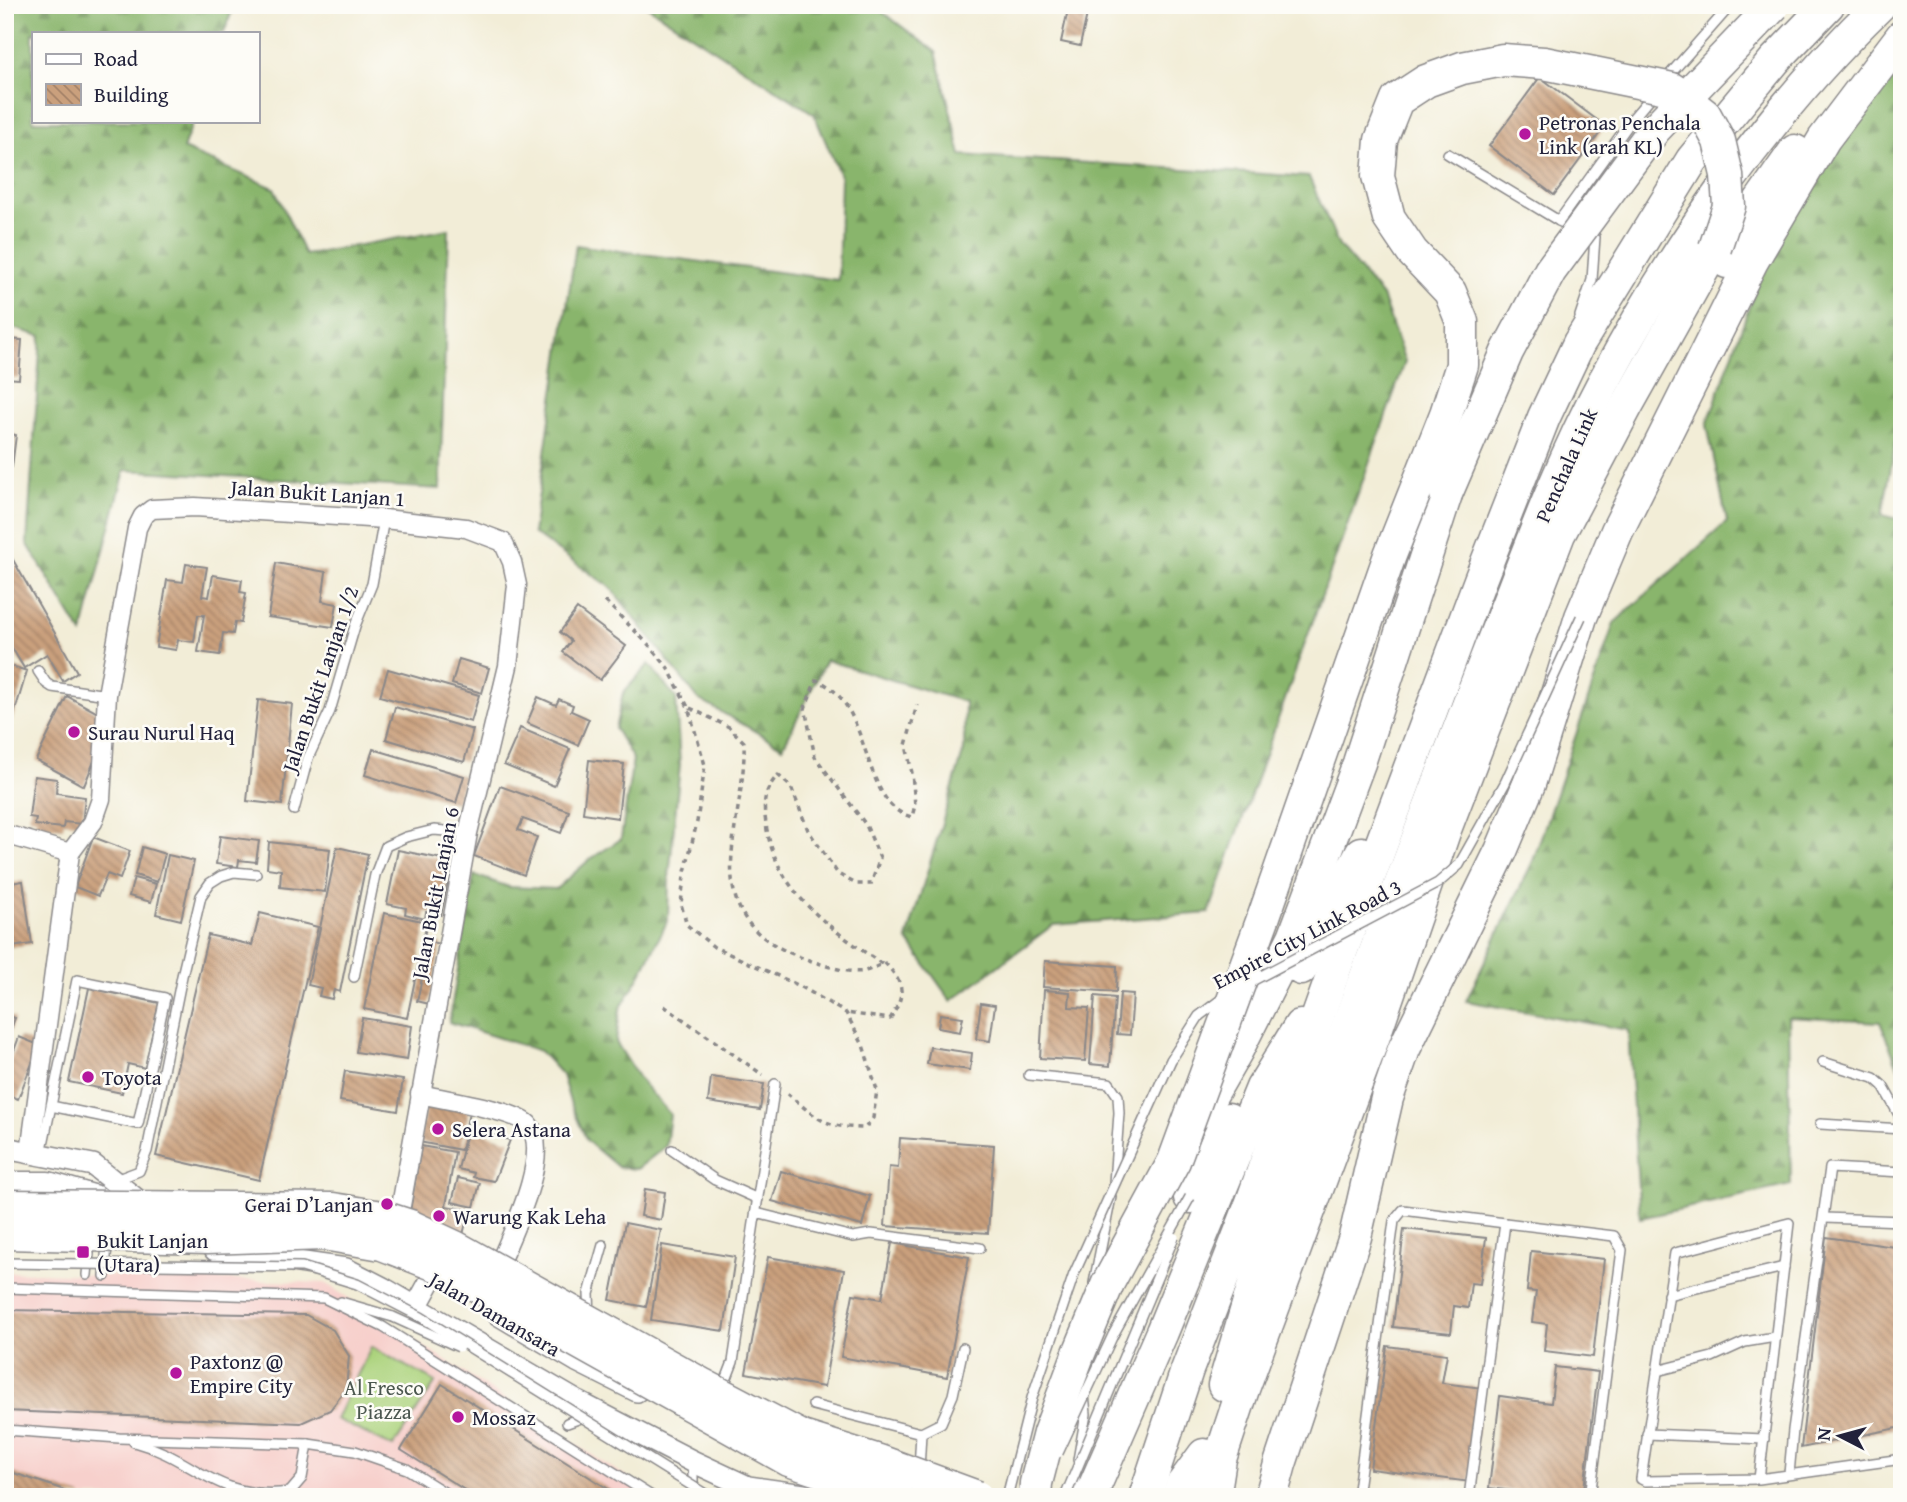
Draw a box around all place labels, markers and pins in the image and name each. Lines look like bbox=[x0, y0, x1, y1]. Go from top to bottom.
place label: Petronas Penchala Link (arah KL) bbox=[1539, 107, 1701, 162]
marker: Petronas Penchala Link (arah KL) bbox=[1517, 126, 1533, 142]
place label: Surau Nurul Haq bbox=[88, 717, 235, 748]
marker: Surau Nurul Haq bbox=[66, 724, 82, 740]
place label: Toyota bbox=[102, 1062, 162, 1093]
marker: Toyota bbox=[80, 1069, 96, 1085]
place label: Selera Astana bbox=[452, 1114, 571, 1145]
marker: Selera Astana bbox=[430, 1121, 446, 1137]
place label: Gerai D’Lanjan bbox=[245, 1189, 373, 1220]
marker: Gerai D’Lanjan bbox=[379, 1196, 395, 1212]
place label: Warung Kak Leha bbox=[453, 1201, 606, 1232]
marker: Warung Kak Leha bbox=[431, 1208, 447, 1224]
place label: Bukit Lanjan (Utara) bbox=[97, 1225, 208, 1280]
marker: Bukit Lanjan (Utara) bbox=[75, 1244, 91, 1260]
place label: Paxtonz @ Empire City bbox=[190, 1346, 294, 1401]
marker: Paxtonz @ Empire City bbox=[168, 1365, 184, 1381]
place label: Mossaz bbox=[472, 1402, 536, 1433]
marker: Mossaz bbox=[450, 1409, 466, 1425]

